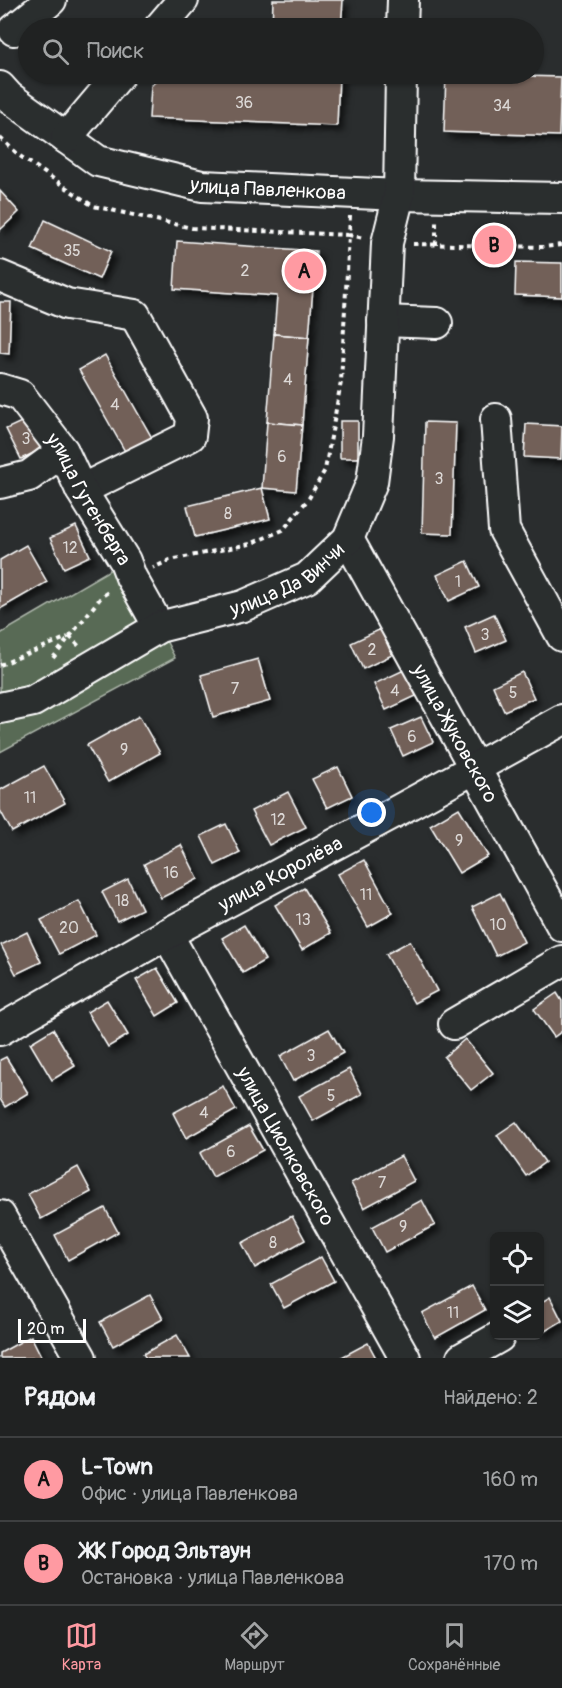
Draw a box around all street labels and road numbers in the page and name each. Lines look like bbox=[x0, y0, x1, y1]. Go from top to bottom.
street label: улица Павленкова bbox=[186, 171, 346, 206]
street label: улица Гутенберга bbox=[40, 427, 137, 570]
street label: улица Да Винчи bbox=[227, 537, 350, 622]
street label: улица Жуковского bbox=[406, 659, 503, 807]
street label: улица Королёва bbox=[213, 831, 347, 918]
street label: улица Циолковского bbox=[230, 1061, 340, 1230]

